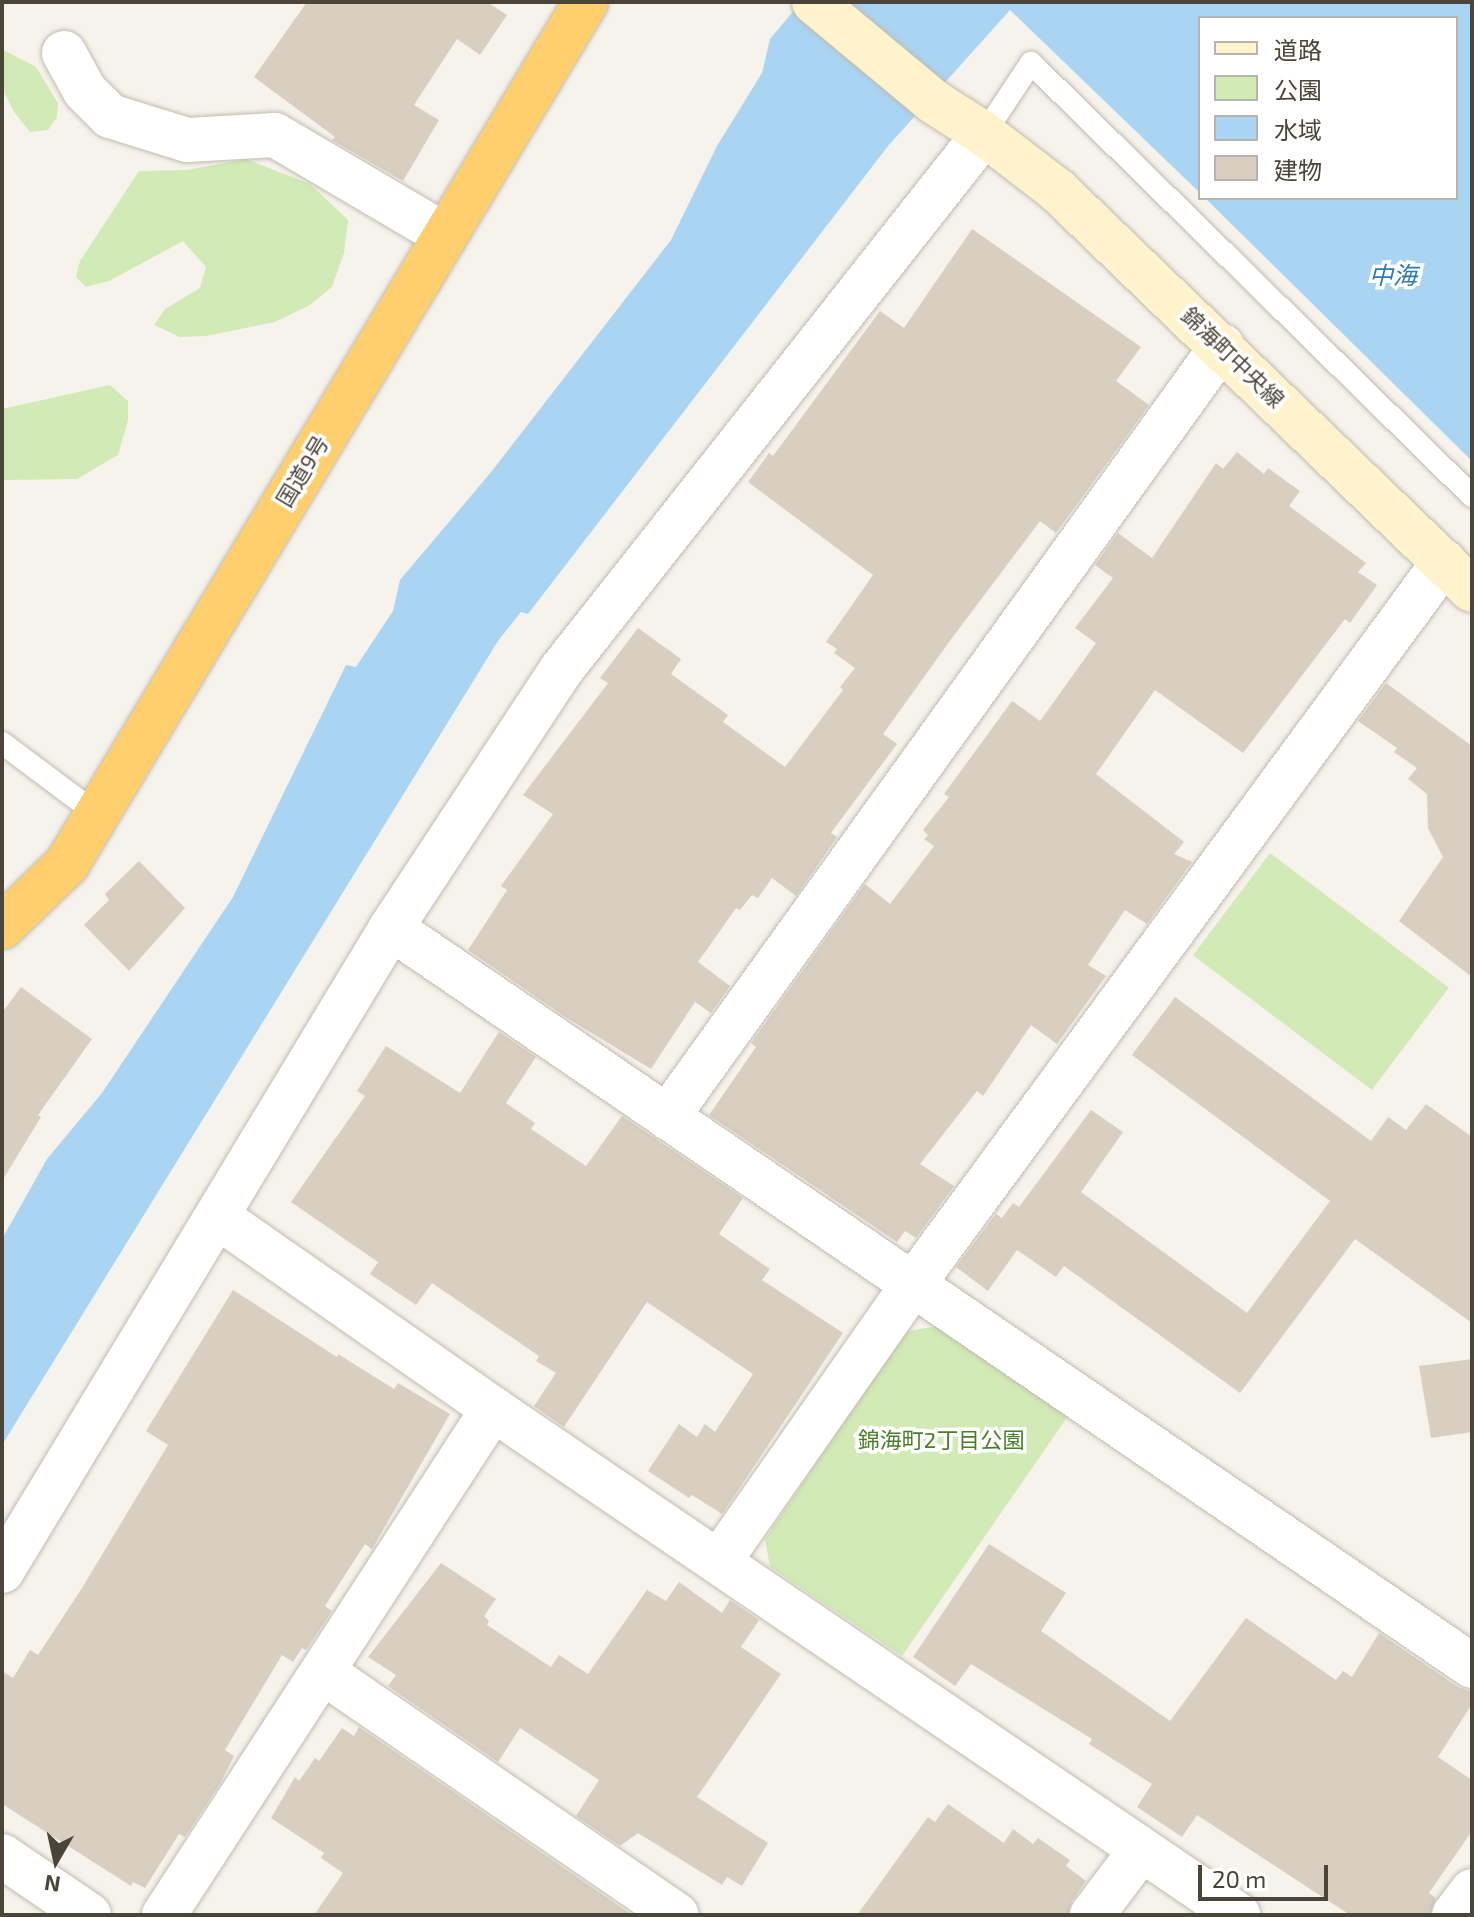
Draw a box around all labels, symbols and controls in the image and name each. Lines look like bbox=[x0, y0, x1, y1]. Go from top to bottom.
legend bbox=[1198, 16, 1458, 200]
text: 道路 bbox=[1274, 35, 1322, 64]
text: 公園 bbox=[1274, 75, 1322, 104]
text: 水域 bbox=[1274, 115, 1322, 144]
text: 建物 bbox=[1274, 155, 1322, 184]
water label: 中海 bbox=[1369, 261, 1417, 289]
street label: 錦海町中央線 bbox=[1176, 302, 1290, 412]
street label: 国道9号 bbox=[270, 431, 334, 511]
park label: 錦海町2丁目公園 bbox=[858, 1427, 1024, 1453]
north arrow bbox=[16, 1821, 96, 1901]
scale bar bbox=[1202, 1849, 1332, 1899]
text: 20 m bbox=[1212, 1864, 1266, 1893]
text: N bbox=[42, 1871, 62, 1899]

